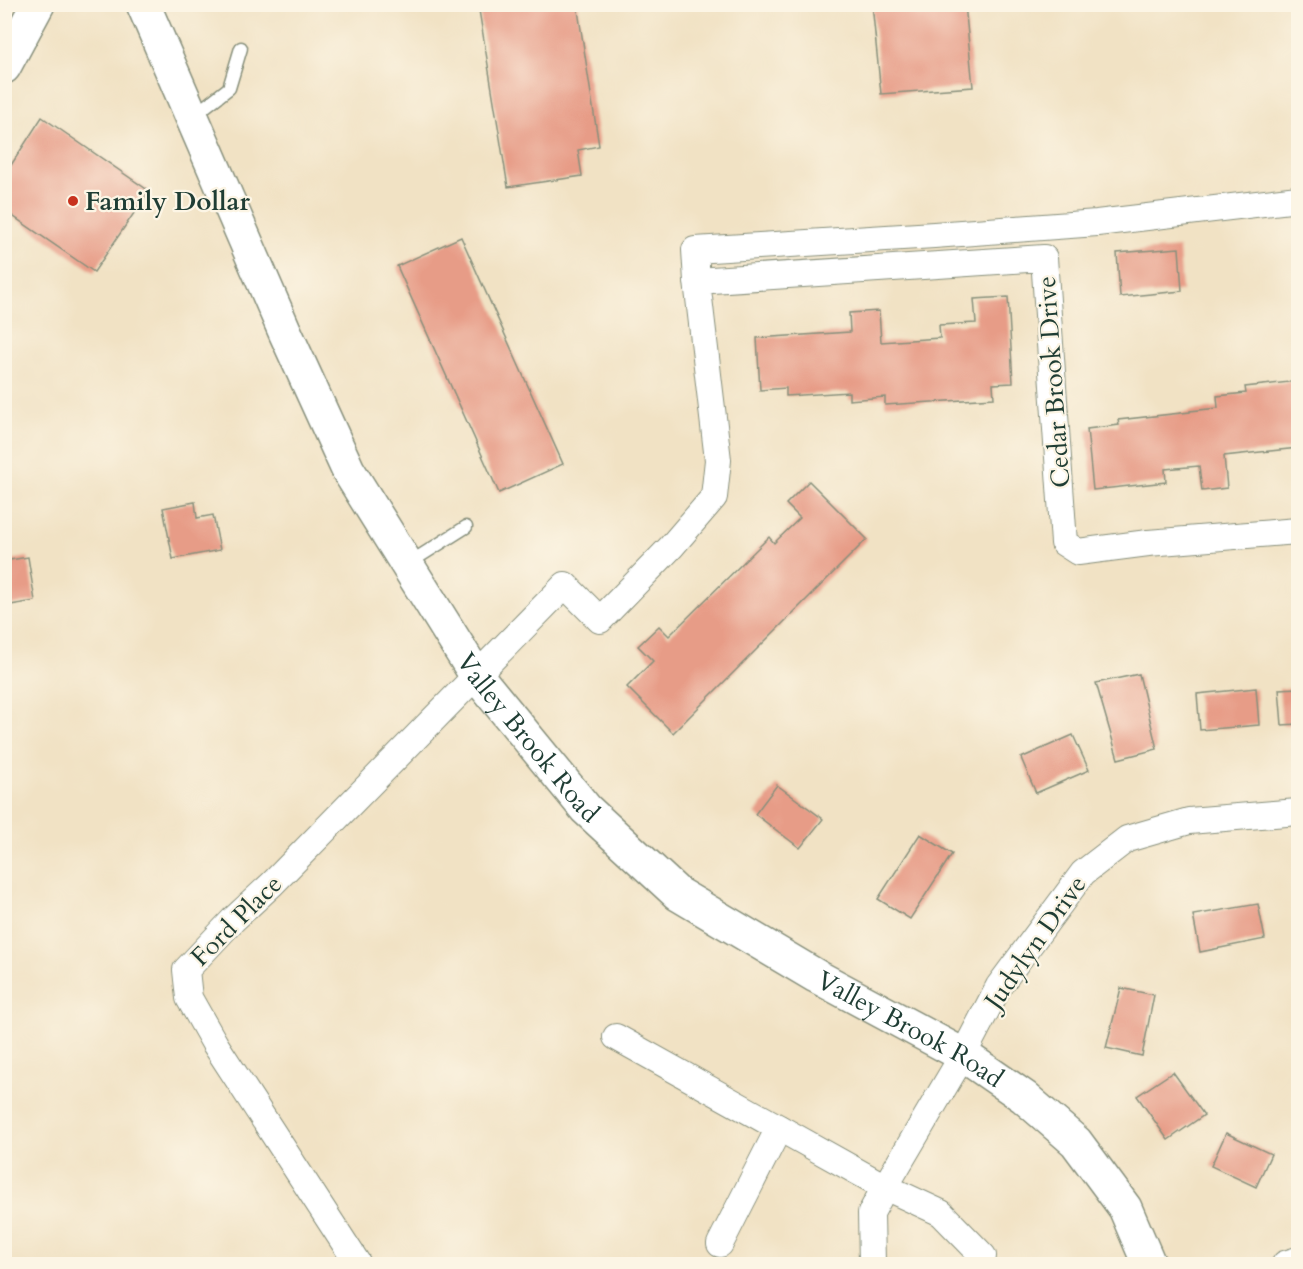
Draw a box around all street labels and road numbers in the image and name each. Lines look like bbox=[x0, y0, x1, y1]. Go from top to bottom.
street label: Cedar Brook Drive bbox=[1029, 275, 1078, 489]
street label: Valley Brook Road bbox=[448, 646, 607, 831]
street label: Ford Place bbox=[183, 867, 290, 974]
street label: Judylyn Drive bbox=[974, 869, 1094, 1019]
street label: Valley Brook Road bbox=[810, 963, 1011, 1096]

